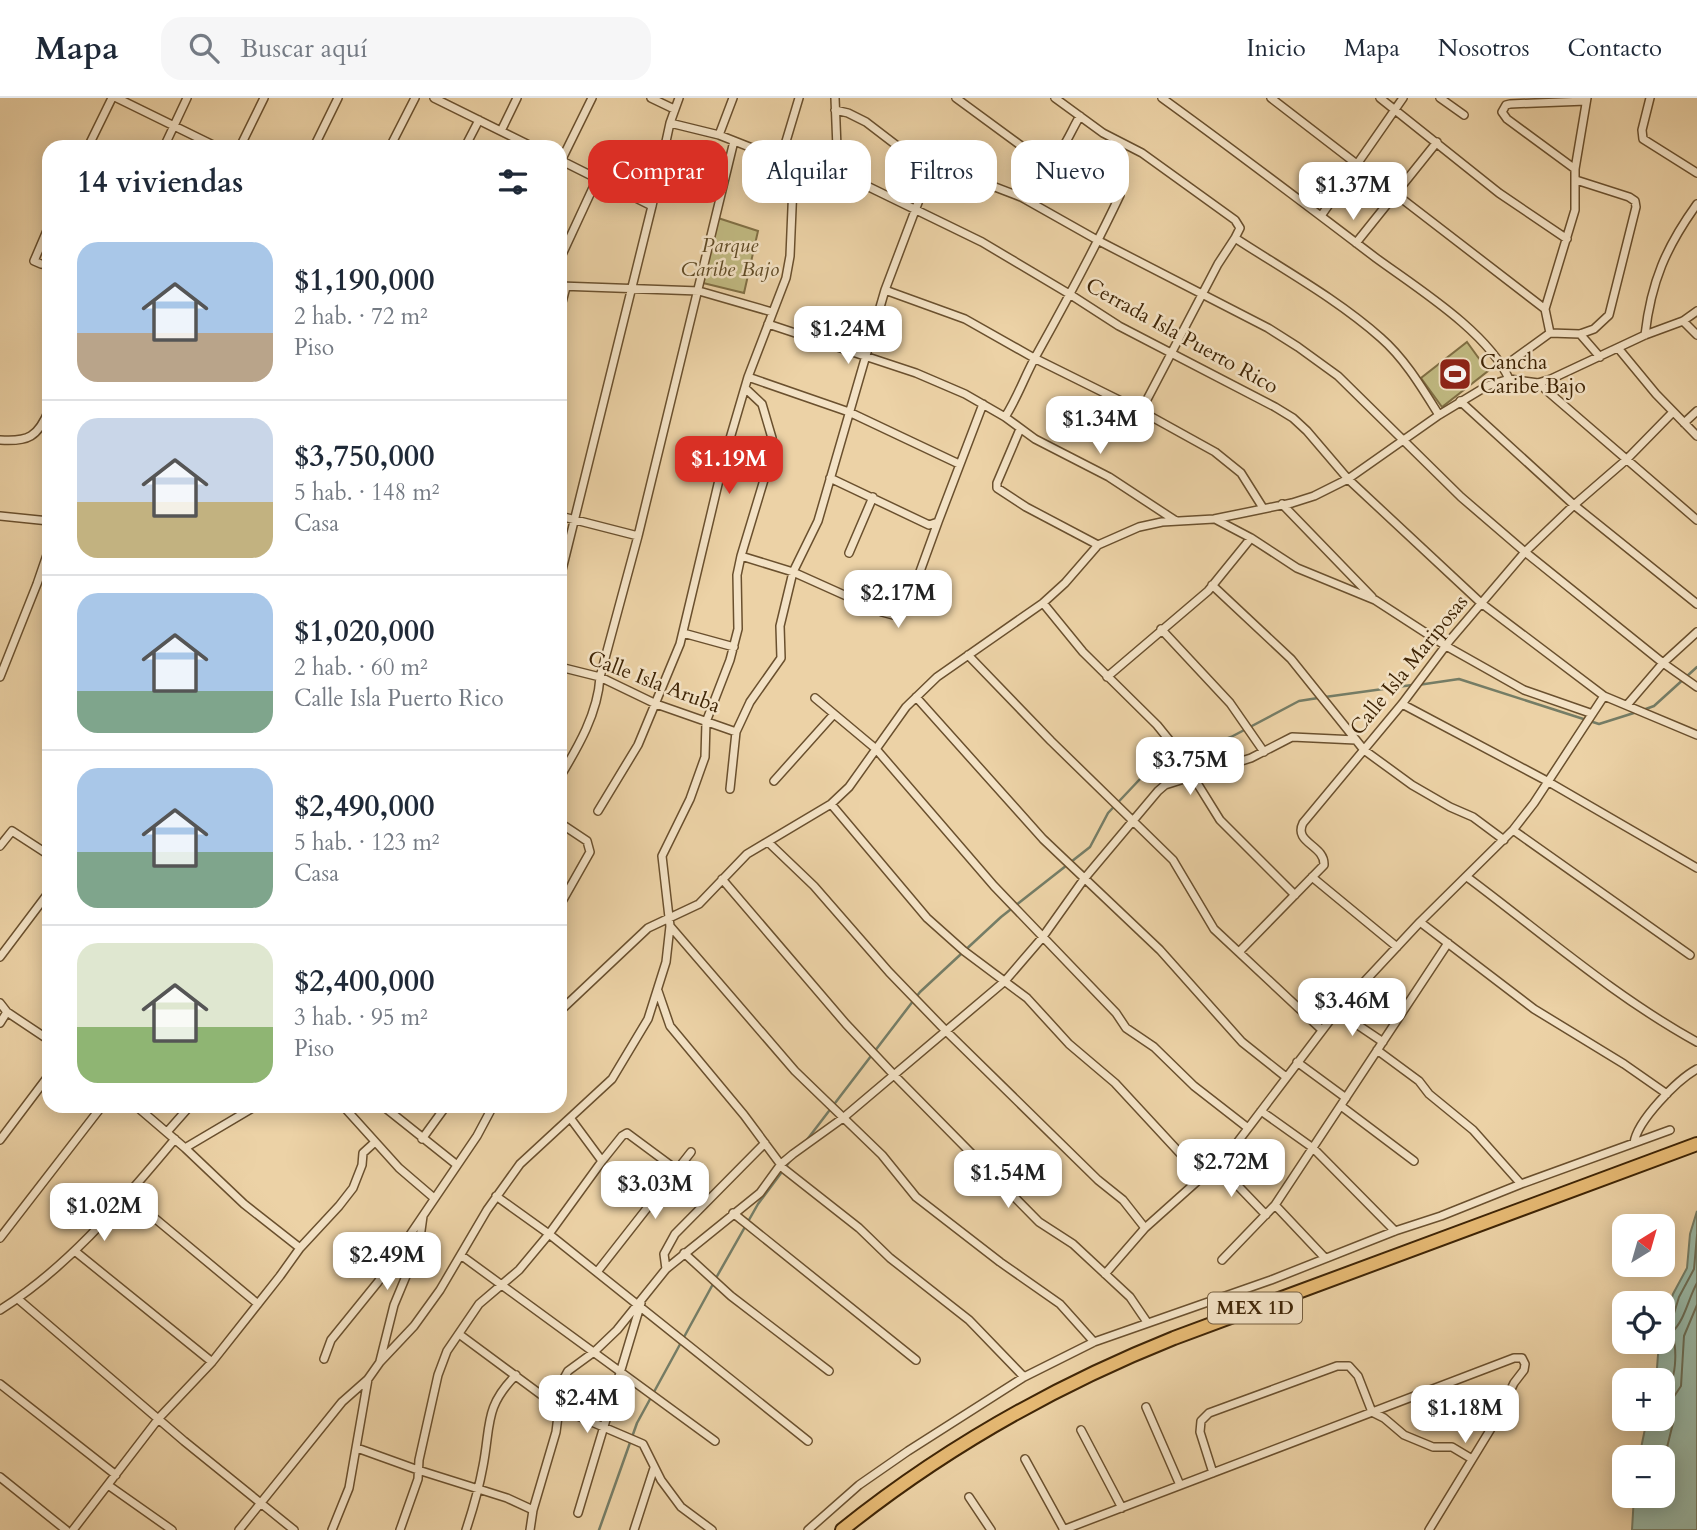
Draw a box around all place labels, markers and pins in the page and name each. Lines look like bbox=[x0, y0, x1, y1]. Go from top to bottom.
pin: $1.37M bbox=[1296, 162, 1410, 222]
pin: $1.24M bbox=[791, 306, 905, 366]
place label: Cancha Caribe Bajo bbox=[1480, 348, 1586, 401]
sports icon: Cancha Caribe Bajo bbox=[1436, 355, 1474, 393]
pin: $1.34M bbox=[1043, 396, 1157, 456]
pin: $1.19M bbox=[672, 436, 786, 496]
pin: $2.17M bbox=[841, 570, 955, 630]
pin: $3.75M bbox=[1133, 738, 1247, 797]
pin: $3.46M bbox=[1295, 978, 1409, 1038]
pin: $2.72M bbox=[1174, 1140, 1288, 1199]
pin: $1.54M bbox=[951, 1150, 1065, 1210]
pin: $3.03M bbox=[598, 1162, 712, 1221]
pin: $1.02M bbox=[47, 1184, 161, 1243]
pin: $2.49M bbox=[330, 1232, 444, 1292]
pin: $2.4M bbox=[538, 1376, 636, 1435]
pin: $1.18M bbox=[1408, 1386, 1522, 1445]

